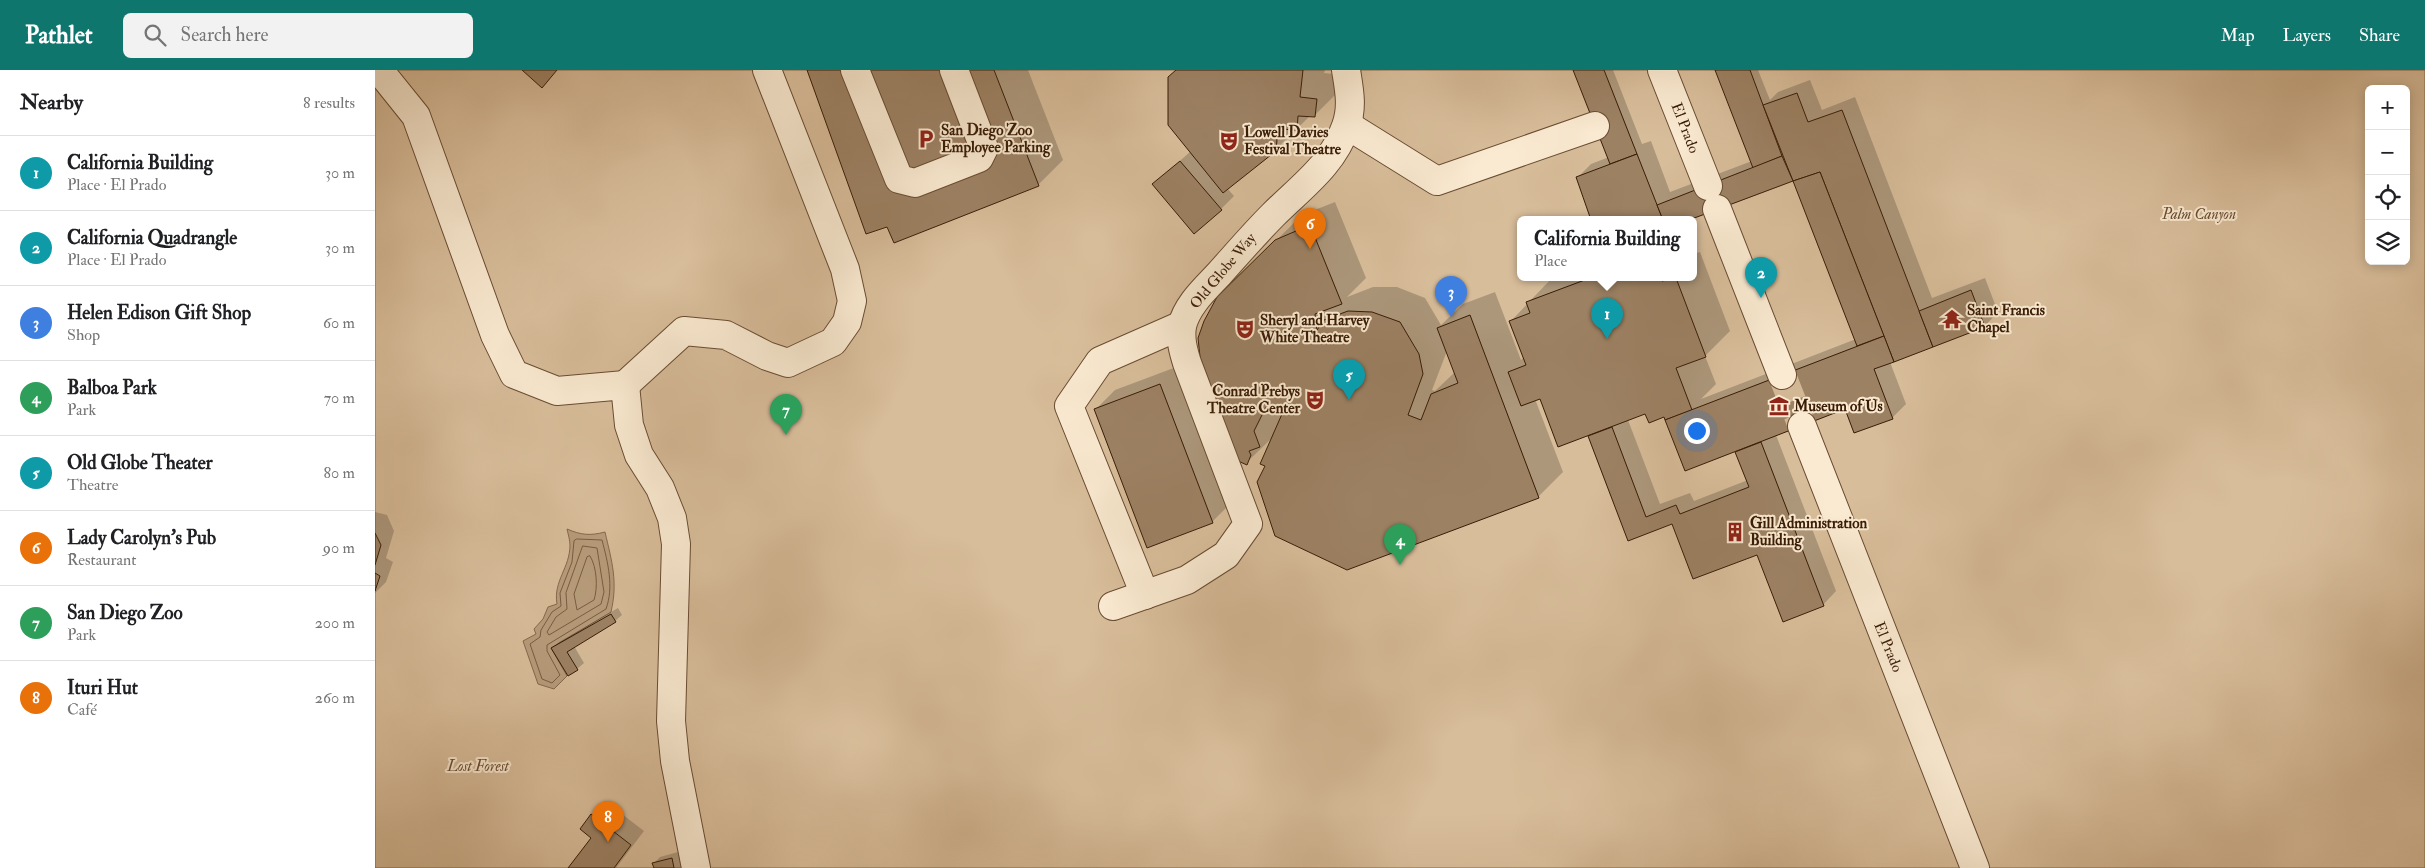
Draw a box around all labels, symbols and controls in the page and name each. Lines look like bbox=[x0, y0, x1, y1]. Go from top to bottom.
search box bbox=[123, 13, 473, 58]
text: Pathlet bbox=[25, 20, 93, 51]
icon: search bbox=[141, 21, 169, 49]
text: Search here bbox=[181, 23, 268, 47]
text: Map bbox=[2221, 24, 2255, 47]
text: Layers bbox=[2283, 24, 2331, 47]
text: Share bbox=[2359, 24, 2400, 47]
map controls bbox=[2365, 85, 2410, 265]
button: + bbox=[2365, 85, 2410, 130]
text: Nearby bbox=[20, 89, 83, 116]
text: 8 results bbox=[303, 93, 355, 113]
street label: El Prado bbox=[1667, 100, 1703, 156]
place label: San Diego Zoo Employee Parking bbox=[941, 121, 1051, 158]
place label: Lowell Davies Festival Theatre bbox=[1244, 123, 1342, 159]
parking icon: San Diego Zoo Employee Parking bbox=[915, 128, 937, 150]
theatre icon: Lowell Davies Festival Theatre bbox=[1218, 130, 1240, 152]
button: − bbox=[2365, 130, 2410, 175]
text: California Building bbox=[67, 151, 213, 175]
text: 1 bbox=[33, 163, 39, 183]
text: 30 m bbox=[325, 163, 355, 183]
text: Place · El Prado bbox=[67, 175, 166, 195]
button: locate bbox=[2365, 175, 2410, 220]
park label: Palm Canyon bbox=[2161, 205, 2236, 224]
pin: 6 bbox=[1294, 208, 1326, 249]
popup bbox=[1517, 216, 1697, 281]
button: layers bbox=[2365, 220, 2410, 265]
text: California Quadrangle bbox=[67, 226, 237, 250]
text: California Building bbox=[1534, 227, 1680, 251]
street label: Old Globe Way bbox=[1186, 229, 1261, 313]
text: 2 bbox=[32, 238, 40, 258]
text: 30 m bbox=[325, 238, 355, 258]
text: Place · El Prado bbox=[67, 250, 166, 270]
text: Place bbox=[1534, 251, 1567, 271]
pin: 2 bbox=[1745, 257, 1777, 298]
pin: 3 bbox=[1435, 276, 1467, 317]
pin: 1 bbox=[1591, 298, 1623, 339]
text: Helen Edison Gift Shop bbox=[67, 301, 251, 325]
place label: Saint Francis Chapel bbox=[1967, 301, 2045, 338]
temple icon: Saint Francis Chapel bbox=[1941, 308, 1963, 330]
place label: Sheryl and Harvey White Theatre bbox=[1259, 311, 1371, 347]
text: 3 bbox=[33, 313, 39, 333]
text: 60 m bbox=[323, 313, 355, 333]
theatre icon: Sheryl and Harvey White Theatre bbox=[1234, 318, 1256, 340]
text: Shop bbox=[67, 325, 100, 345]
pin: 5 bbox=[1333, 359, 1365, 400]
text: Balboa Park bbox=[67, 376, 157, 400]
place label: Conrad Prebys Theatre Center bbox=[1206, 382, 1300, 418]
text: 4 bbox=[32, 388, 40, 408]
text: 70 m bbox=[324, 388, 355, 408]
theatre icon: Conrad Prebys Theatre Center bbox=[1304, 389, 1326, 411]
pin: 7 bbox=[770, 394, 802, 435]
museum icon: Museum of Us bbox=[1768, 395, 1790, 417]
place label: Museum of Us bbox=[1793, 397, 1883, 416]
text: Park bbox=[67, 400, 96, 420]
your location bbox=[1684, 418, 1710, 444]
text: Old Globe Theater bbox=[67, 451, 213, 475]
text: 5 bbox=[32, 463, 40, 483]
text: 80 m bbox=[324, 463, 355, 483]
text: Theatre bbox=[67, 475, 118, 495]
place label: Gill Administration Building bbox=[1750, 514, 1867, 551]
building icon: Gill Administration Building bbox=[1724, 521, 1746, 543]
pin: 4 bbox=[1384, 524, 1416, 565]
text: Lady Carolyn’s Pub bbox=[67, 526, 216, 550]
text: 6 bbox=[32, 538, 40, 558]
text: 90 m bbox=[323, 538, 355, 558]
text: Restaurant bbox=[67, 550, 136, 570]
text: San Diego Zoo bbox=[67, 601, 183, 625]
text: 7 bbox=[32, 613, 40, 633]
text: 200 m bbox=[315, 613, 355, 633]
street label: El Prado bbox=[1869, 619, 1907, 675]
text: Park bbox=[67, 625, 96, 645]
text: Ituri Hut bbox=[67, 676, 138, 700]
text: 8 bbox=[32, 688, 40, 708]
text: 260 m bbox=[315, 688, 355, 708]
text: Café bbox=[67, 700, 97, 720]
park label: Lost Forest bbox=[446, 757, 510, 776]
pin: 8 bbox=[592, 801, 624, 842]

